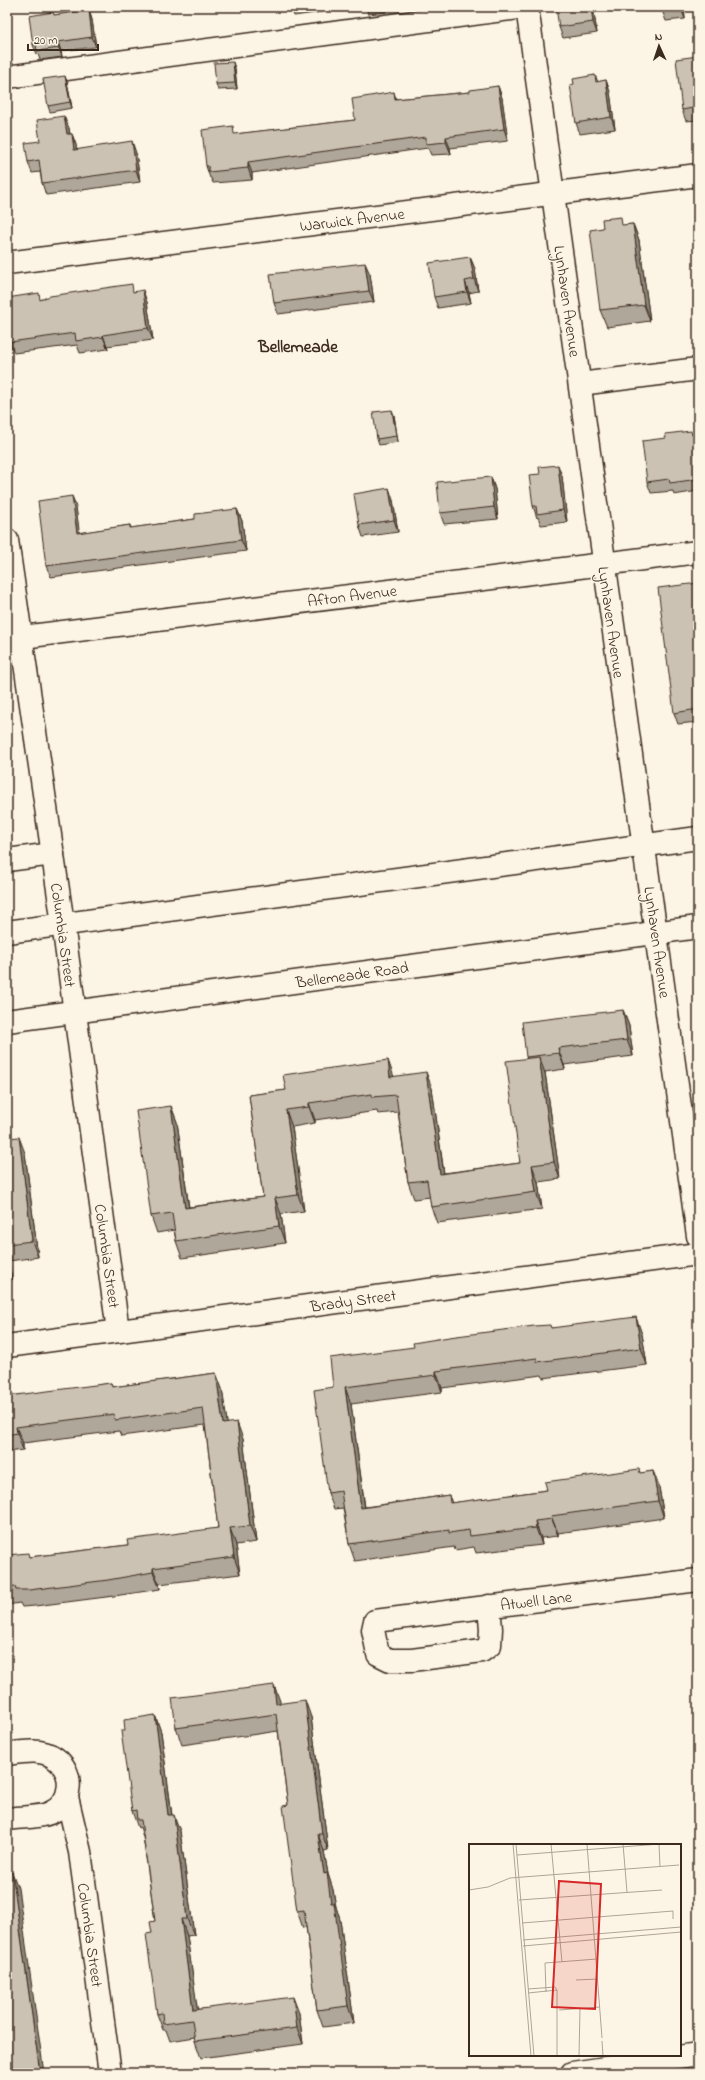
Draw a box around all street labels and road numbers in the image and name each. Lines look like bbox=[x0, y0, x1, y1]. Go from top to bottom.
street label: Warwick Avenue bbox=[299, 203, 407, 239]
street label: Lynhaven Avenue bbox=[546, 244, 586, 359]
street label: Lynhaven Avenue bbox=[590, 565, 630, 680]
street label: Afton Avenue bbox=[306, 579, 399, 614]
street label: Columbia Street bbox=[43, 882, 81, 990]
street label: Lynhaven Avenue bbox=[636, 885, 676, 1000]
street label: Bellemeade Road bbox=[293, 956, 410, 996]
street label: Columbia Street bbox=[87, 1203, 125, 1311]
street label: Brady Street bbox=[308, 1284, 398, 1320]
street label: Atwell Lane bbox=[499, 1586, 574, 1618]
street label: Columbia Street bbox=[70, 1882, 108, 1990]

